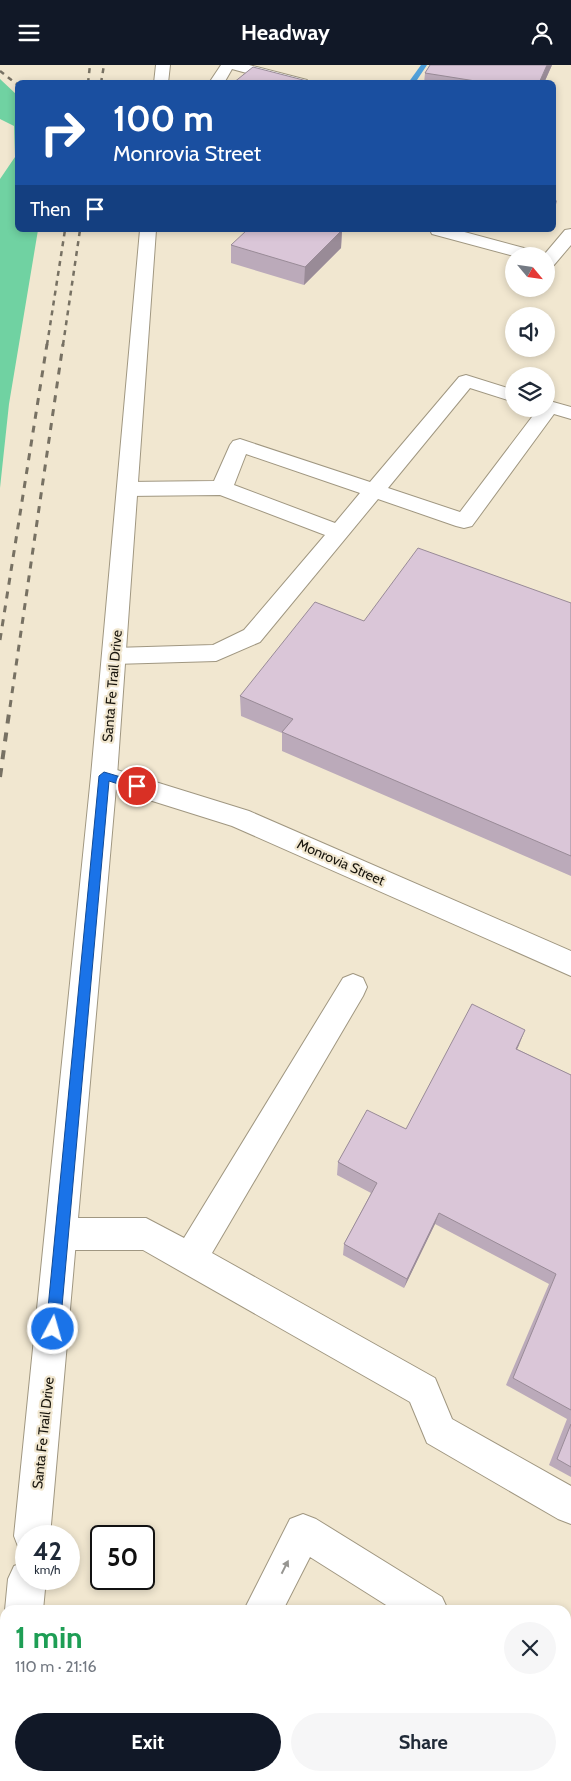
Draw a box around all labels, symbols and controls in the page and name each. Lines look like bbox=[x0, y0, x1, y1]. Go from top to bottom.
icon: menu bbox=[15, 19, 43, 47]
text: Headway bbox=[241, 19, 330, 46]
icon: person bbox=[528, 19, 556, 47]
text: 100 m bbox=[113, 97, 214, 140]
icon: right bbox=[30, 100, 95, 165]
text: Monrovia Street bbox=[113, 140, 261, 167]
icon: arrive bbox=[81, 195, 109, 223]
text: Then bbox=[30, 198, 71, 221]
north arrow bbox=[505, 247, 555, 297]
map controls bbox=[505, 247, 555, 417]
button: sound bbox=[505, 307, 555, 357]
button: layers bbox=[505, 367, 555, 417]
street label: Santa Fe Trail Drive bbox=[98, 629, 126, 743]
pin bbox=[116, 765, 158, 807]
icon: arrive bbox=[123, 772, 151, 800]
street label: Monrovia Street bbox=[294, 835, 388, 890]
position arrow bbox=[26, 1302, 78, 1354]
street label: Santa Fe Trail Drive bbox=[28, 1376, 58, 1490]
speed limit sign: 50 bbox=[90, 1525, 155, 1590]
text: 42 bbox=[33, 1536, 62, 1566]
one-way arrow bbox=[281, 1559, 289, 1574]
text: km/h bbox=[34, 1562, 61, 1577]
text: 1 min bbox=[15, 1619, 83, 1656]
button: close bbox=[504, 1622, 556, 1674]
text: 110 m · 21:16 bbox=[15, 1657, 96, 1676]
button: Exit bbox=[15, 1713, 281, 1771]
button: Share bbox=[291, 1713, 556, 1771]

